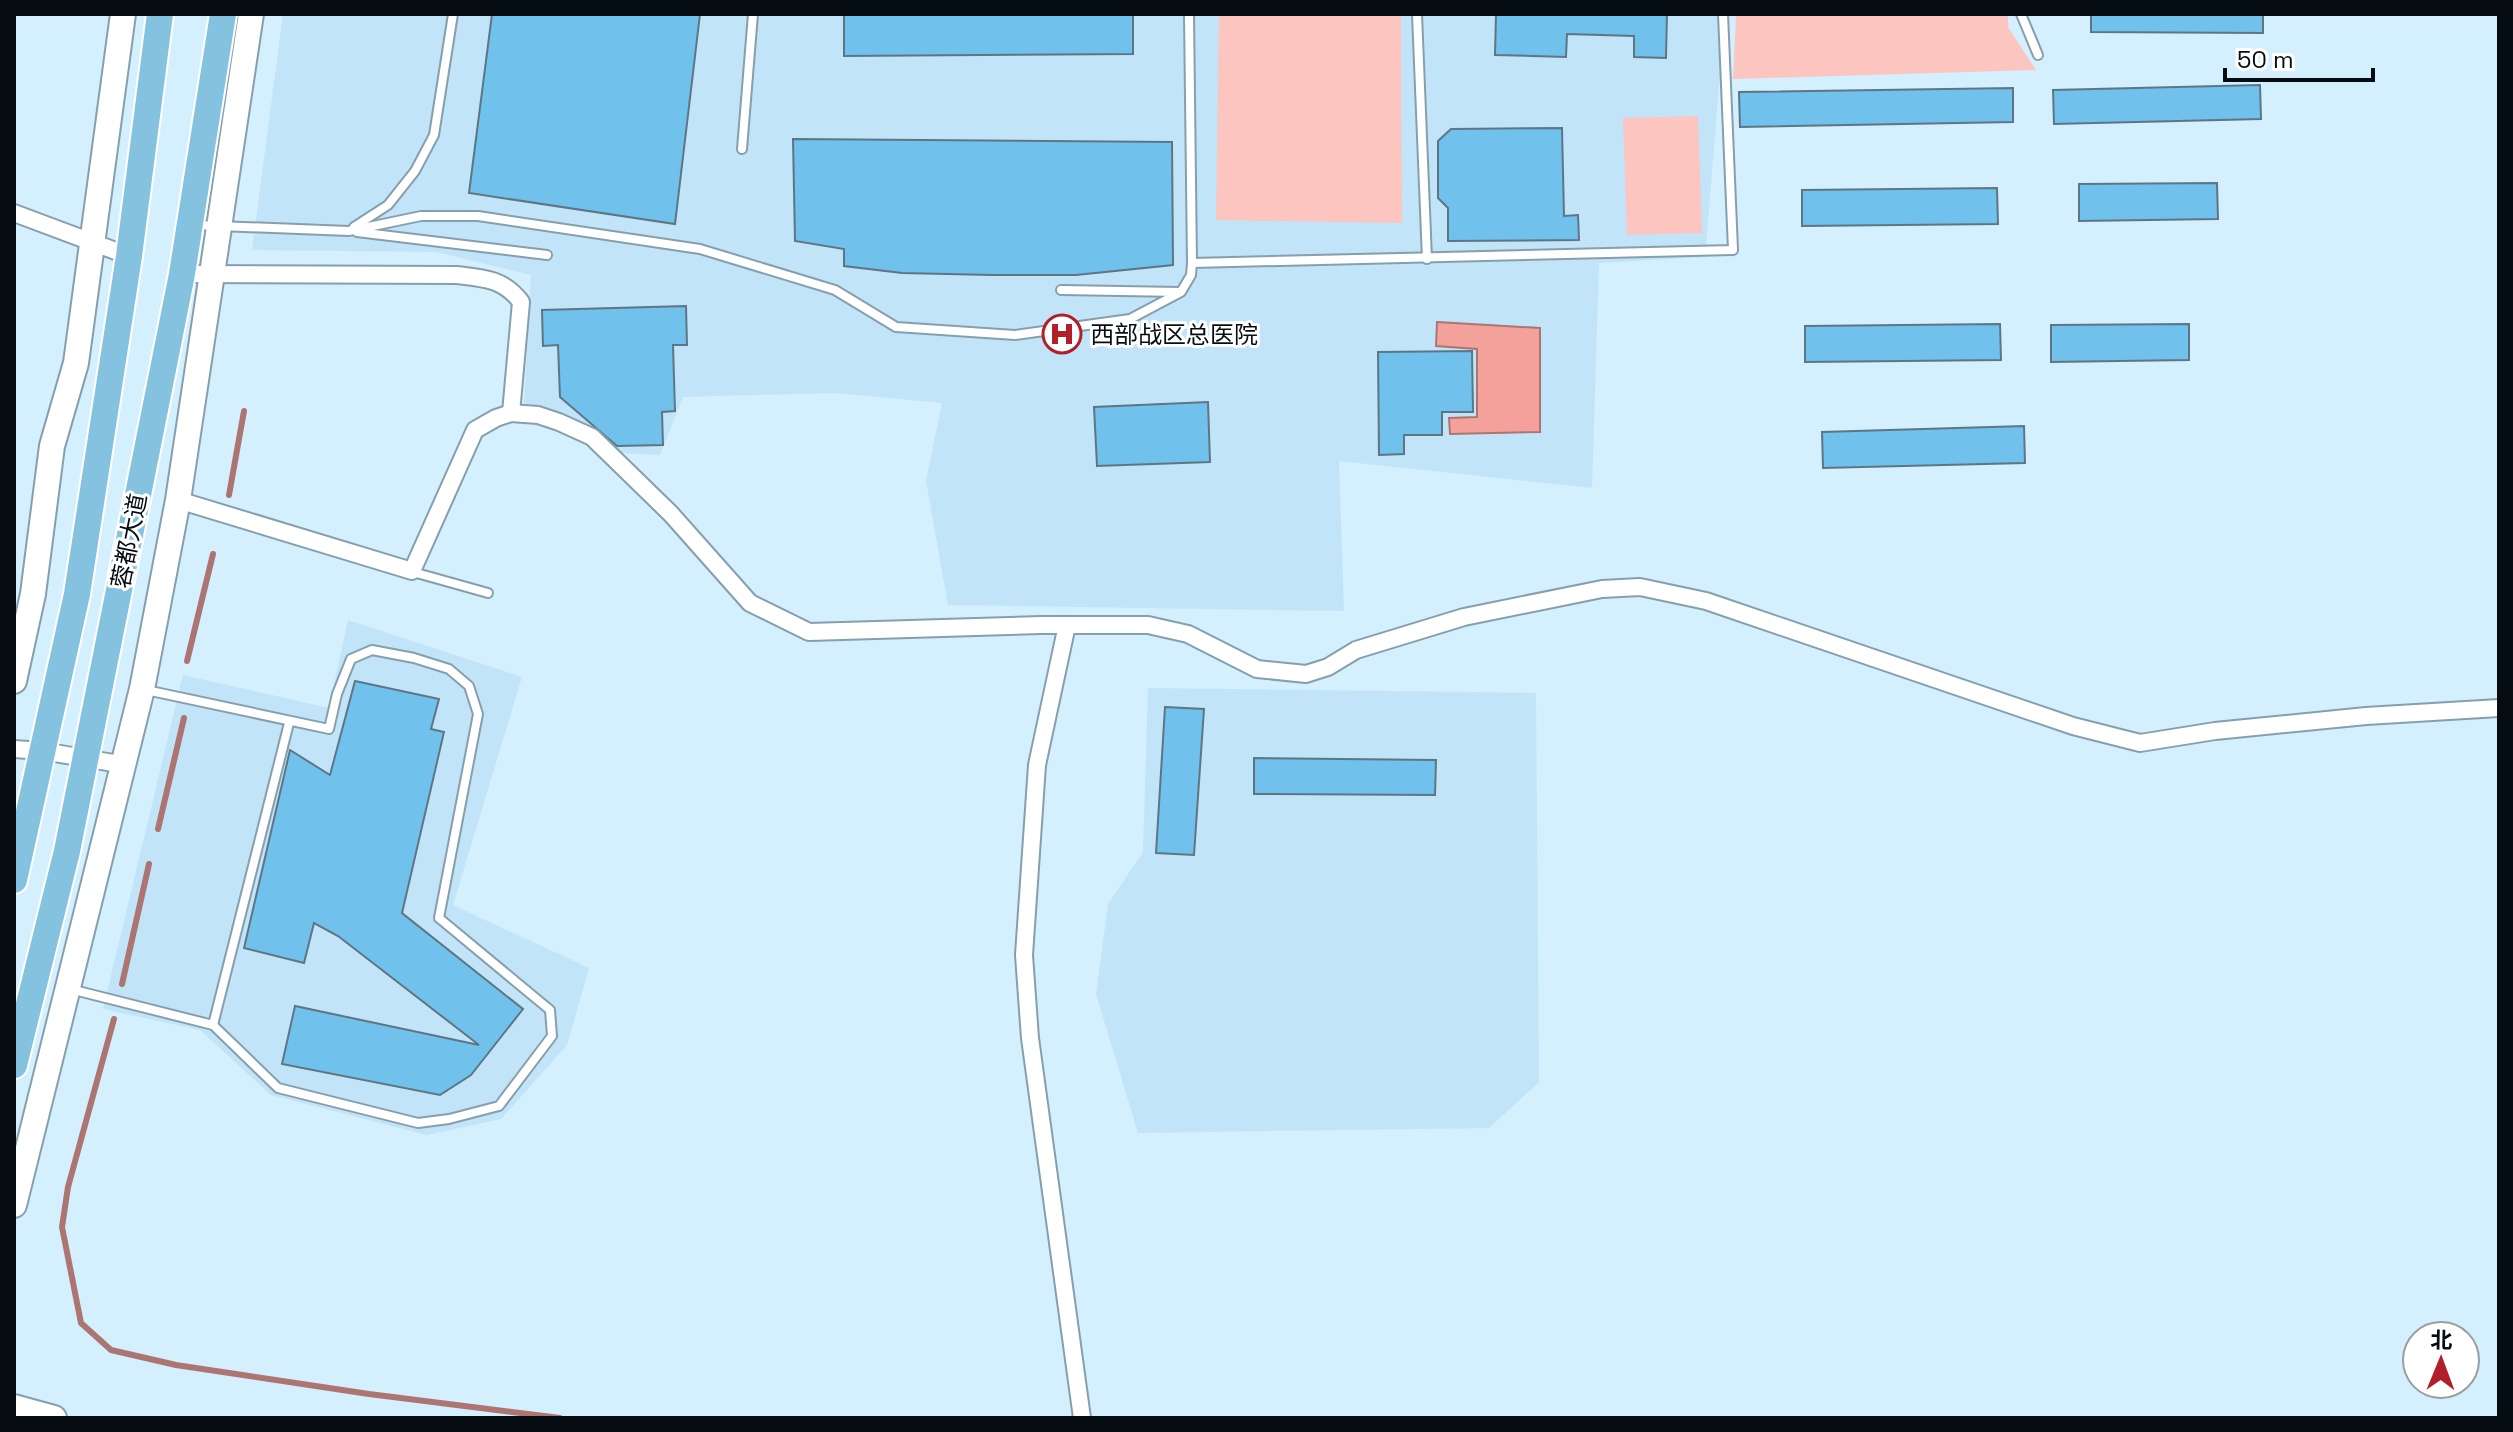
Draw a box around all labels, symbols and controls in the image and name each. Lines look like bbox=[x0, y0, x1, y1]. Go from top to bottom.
scale bar bbox=[2225, 32, 2373, 82]
text: 50 m bbox=[2237, 44, 2294, 75]
hospital icon: 西部战区总医院 bbox=[1041, 313, 1083, 355]
place label: 西部战区总医院 bbox=[1090, 319, 1258, 350]
street label: 蓉都大道 bbox=[105, 491, 153, 591]
north arrow bbox=[2401, 1320, 2481, 1400]
text: 北 bbox=[2430, 1326, 2453, 1354]

